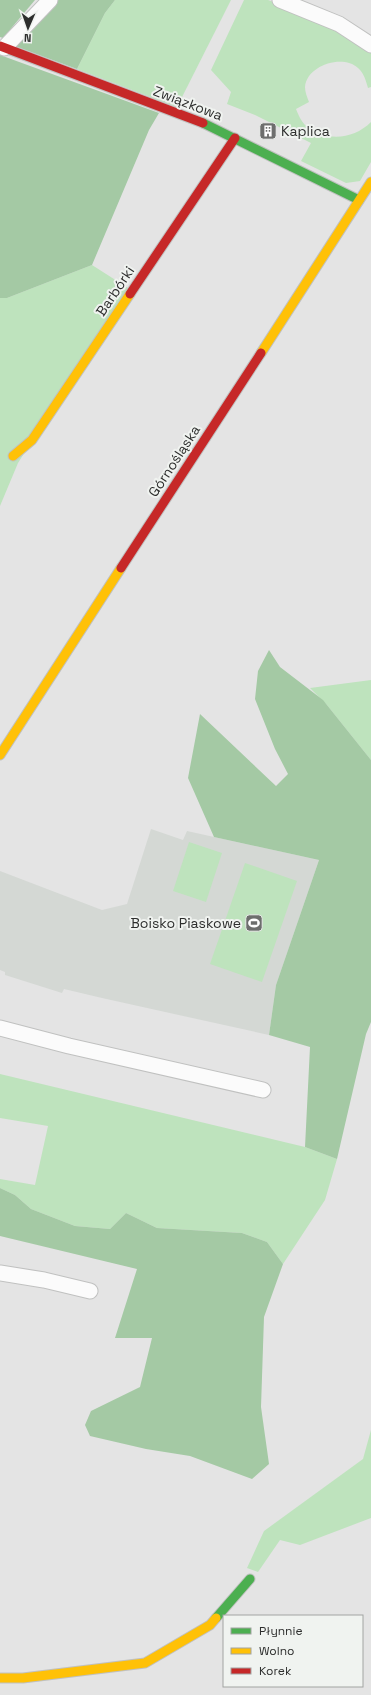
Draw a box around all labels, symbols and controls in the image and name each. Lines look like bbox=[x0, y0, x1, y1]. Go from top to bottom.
north arrow bbox=[8, 8, 48, 48]
text: N bbox=[24, 31, 32, 45]
street label: Związkowa bbox=[151, 82, 225, 124]
building icon: Kaplica bbox=[258, 121, 278, 141]
place label: Kaplica bbox=[281, 122, 330, 140]
street label: Barbórki bbox=[92, 263, 138, 319]
street label: Górnośląska bbox=[144, 422, 204, 500]
sports icon: Boisko Piaskowe bbox=[244, 913, 264, 933]
place label: Boisko Piaskowe bbox=[131, 914, 241, 932]
legend bbox=[223, 1615, 363, 1687]
text: Płynnie bbox=[259, 1623, 303, 1639]
text: Wolno bbox=[259, 1643, 294, 1659]
text: Korek bbox=[259, 1663, 292, 1679]

